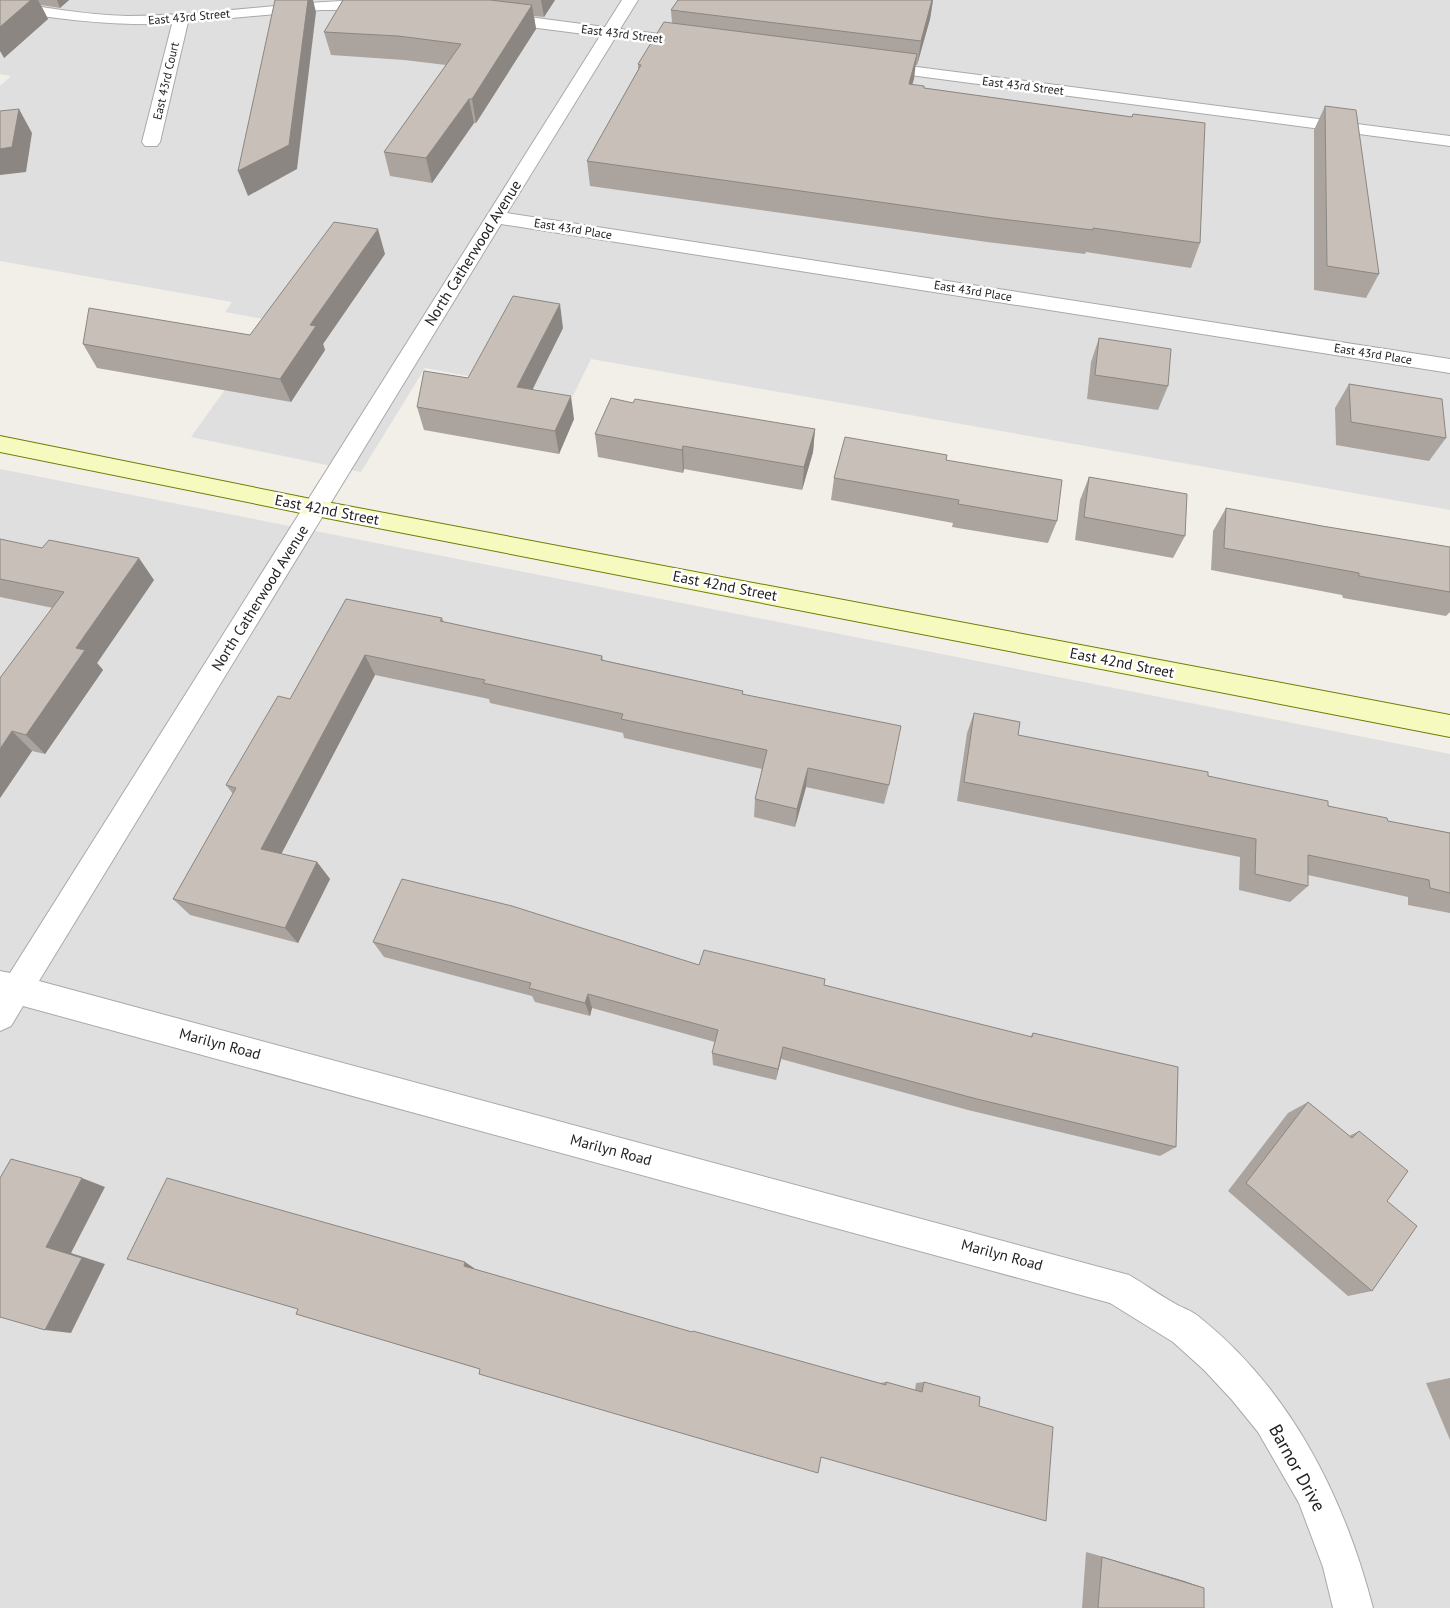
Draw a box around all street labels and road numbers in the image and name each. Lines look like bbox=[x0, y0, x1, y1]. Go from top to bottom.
street label: East 43rd Street bbox=[147, 5, 231, 28]
street label: East 43rd Street bbox=[580, 21, 664, 46]
street label: East 43rd Court bbox=[149, 41, 182, 121]
street label: East 43rd Street bbox=[981, 73, 1065, 98]
street label: North Catherwood Avenue bbox=[420, 176, 525, 329]
street label: East 43rd Place bbox=[533, 215, 613, 242]
street label: East 43rd Place bbox=[933, 277, 1013, 304]
street label: East 43rd Place bbox=[1333, 340, 1413, 367]
street label: East 42nd Street bbox=[273, 490, 381, 529]
street label: North Catherwood Avenue bbox=[207, 521, 312, 674]
street label: East 42nd Street bbox=[671, 566, 779, 605]
street label: East 42nd Street bbox=[1068, 643, 1176, 682]
street label: Marilyn Road bbox=[177, 1024, 263, 1064]
street label: Marilyn Road bbox=[568, 1130, 654, 1170]
street label: Marilyn Road bbox=[959, 1235, 1045, 1275]
street label: Barnor Drive bbox=[1264, 1420, 1331, 1515]

